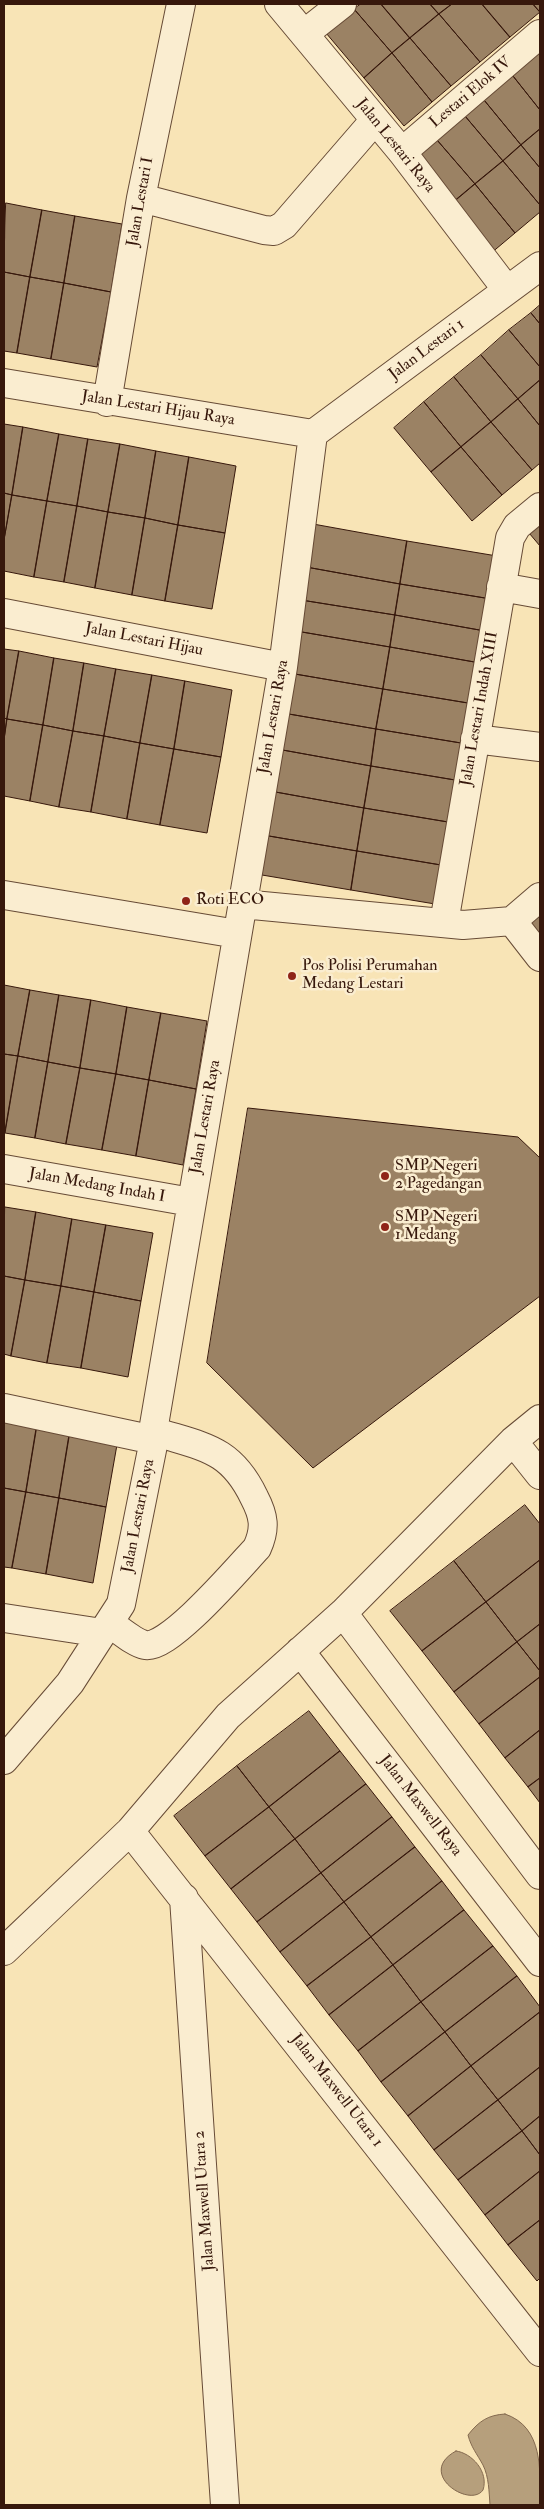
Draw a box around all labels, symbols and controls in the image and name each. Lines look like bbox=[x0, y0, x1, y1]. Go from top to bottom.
street label: Lestari Elok IV bbox=[426, 53, 516, 133]
street label: Jalan Lestari Raya bbox=[351, 95, 439, 197]
street label: Jalan Lestari I bbox=[124, 156, 158, 248]
street label: Jalan Lestari 1 bbox=[385, 315, 469, 385]
street label: Jalan Lestari Hijau Raya bbox=[80, 387, 236, 431]
street label: Jalan Lestari Hijau bbox=[83, 619, 205, 661]
street label: Jalan Lestari Indah XIII bbox=[457, 630, 503, 788]
street label: Jalan Lestari Raya bbox=[255, 658, 293, 776]
place label: Roti ECO bbox=[196, 891, 264, 911]
marker: Roti ECO bbox=[180, 895, 192, 907]
place label: Pos Polisi Perumahan Medang Lestari bbox=[302, 957, 438, 995]
marker: Pos Polisi Perumahan Medang Lestari bbox=[286, 970, 298, 982]
street label: Jalan Lestari Raya bbox=[187, 1058, 225, 1176]
place label: SMP Negeri 2 Pagedangan bbox=[395, 1157, 482, 1195]
street label: Jalan Medang Indah I bbox=[27, 1165, 167, 1207]
marker: SMP Negeri 2 Pagedangan bbox=[379, 1170, 391, 1182]
place label: SMP Negeri 1 Medang bbox=[395, 1208, 478, 1246]
marker: SMP Negeri 1 Medang bbox=[379, 1221, 391, 1233]
street label: Jalan Lestari Raya bbox=[119, 1457, 159, 1575]
street label: Jalan Maxwell Raya bbox=[374, 1751, 466, 1861]
street label: Jalan Maxwell Utara 1 bbox=[286, 2031, 386, 2151]
street label: Jalan Maxwell Utara 2 bbox=[191, 2130, 219, 2272]

